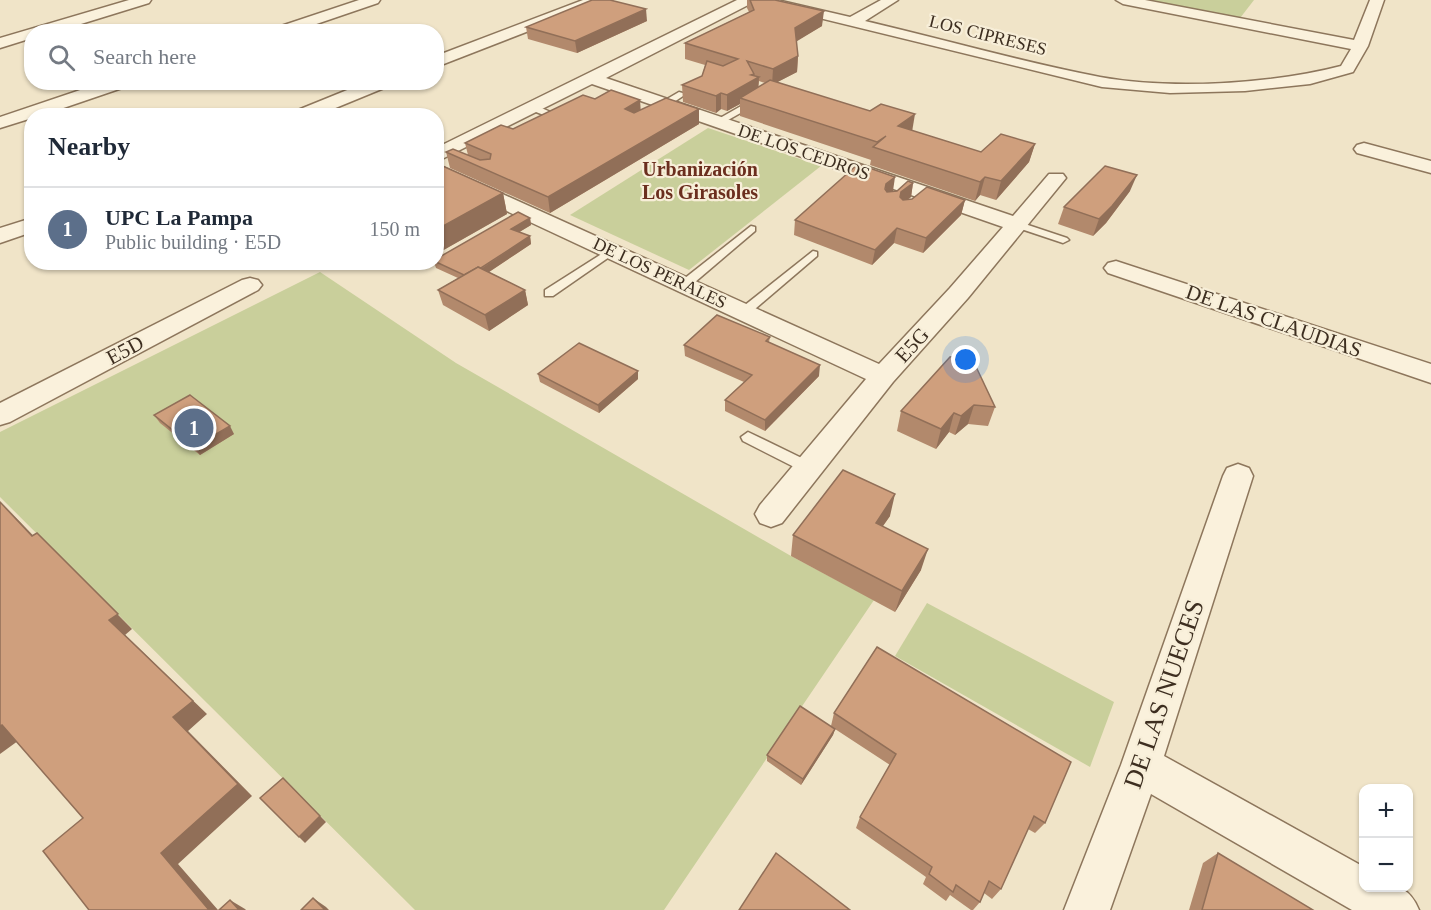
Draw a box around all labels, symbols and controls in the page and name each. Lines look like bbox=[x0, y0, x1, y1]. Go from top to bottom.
street label: LOS CIPRESES bbox=[927, 11, 1049, 59]
search box bbox=[24, 24, 444, 90]
icon: search bbox=[45, 41, 78, 74]
text: Search here bbox=[93, 44, 196, 69]
street label: DE LOS CEDROS bbox=[735, 120, 873, 184]
text: Nearby bbox=[48, 132, 130, 161]
district label: Urbanización Los Girasoles bbox=[642, 158, 758, 203]
text: UPC La Pampa bbox=[105, 205, 253, 230]
text: 1 bbox=[63, 218, 73, 240]
text: 150 m bbox=[369, 218, 420, 240]
text: Public building · E5D bbox=[105, 231, 281, 253]
street label: DE LOS PERALES bbox=[590, 233, 730, 313]
street label: DE LAS CLAUDIAS bbox=[1183, 280, 1365, 362]
street label: E5G bbox=[890, 323, 934, 367]
street label: E5D bbox=[102, 330, 148, 370]
your location bbox=[951, 345, 980, 374]
pin: 1 bbox=[174, 406, 214, 450]
street label: DE LAS NUECES bbox=[1118, 596, 1210, 792]
map controls bbox=[1359, 784, 1413, 892]
button: + bbox=[1359, 784, 1413, 838]
button: − bbox=[1359, 838, 1413, 892]

